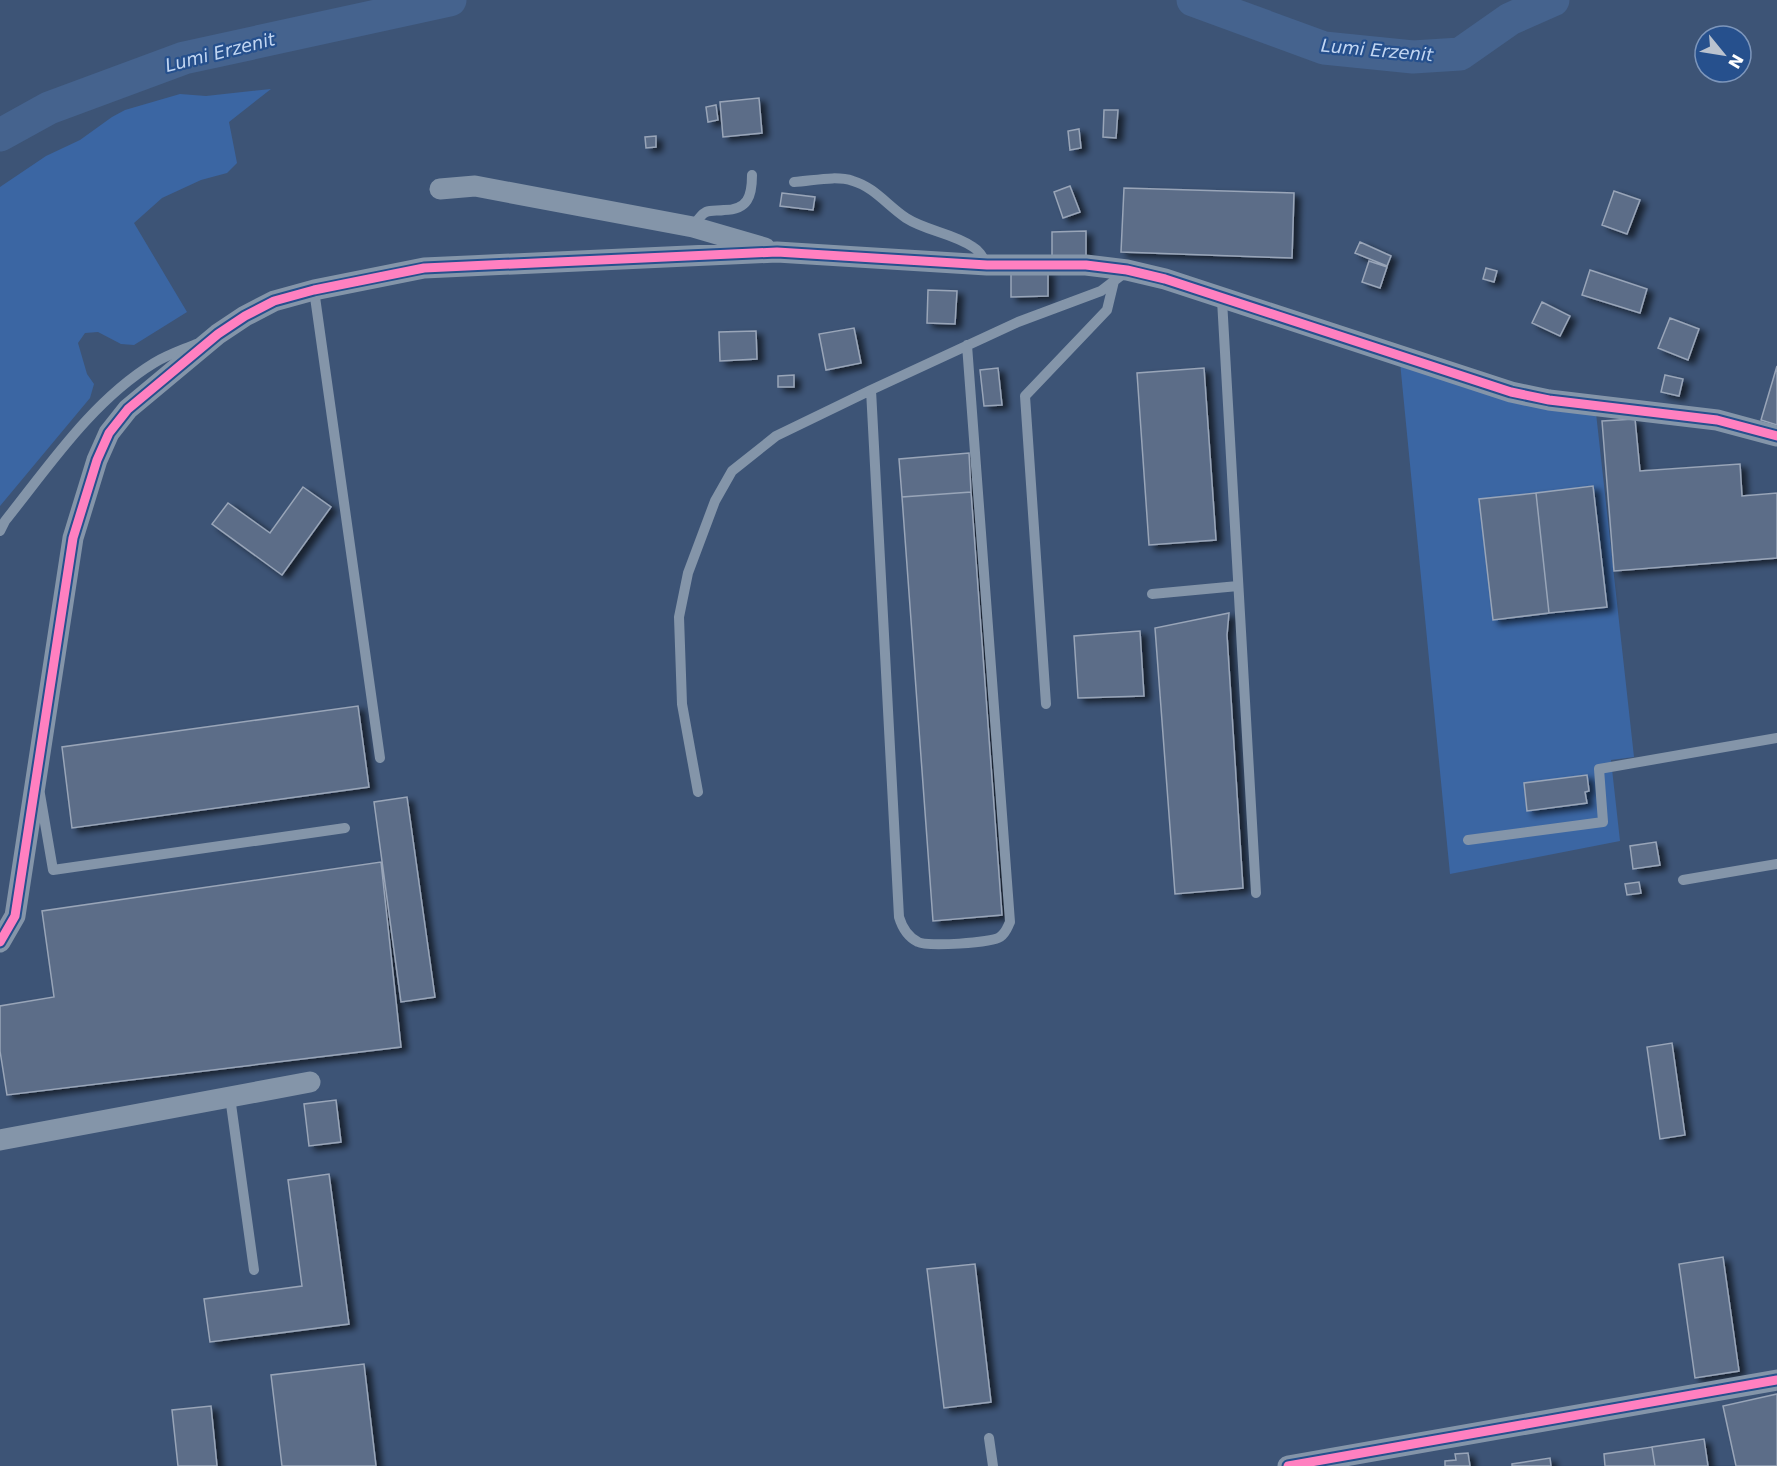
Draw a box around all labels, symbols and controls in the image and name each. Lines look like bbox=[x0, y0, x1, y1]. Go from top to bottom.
north arrow bbox=[1693, 24, 1753, 84]
water label: Lumi Erzenit bbox=[163, 28, 278, 76]
water label: Lumi Erzenit bbox=[1320, 35, 1435, 65]
text: N bbox=[1724, 51, 1747, 72]

